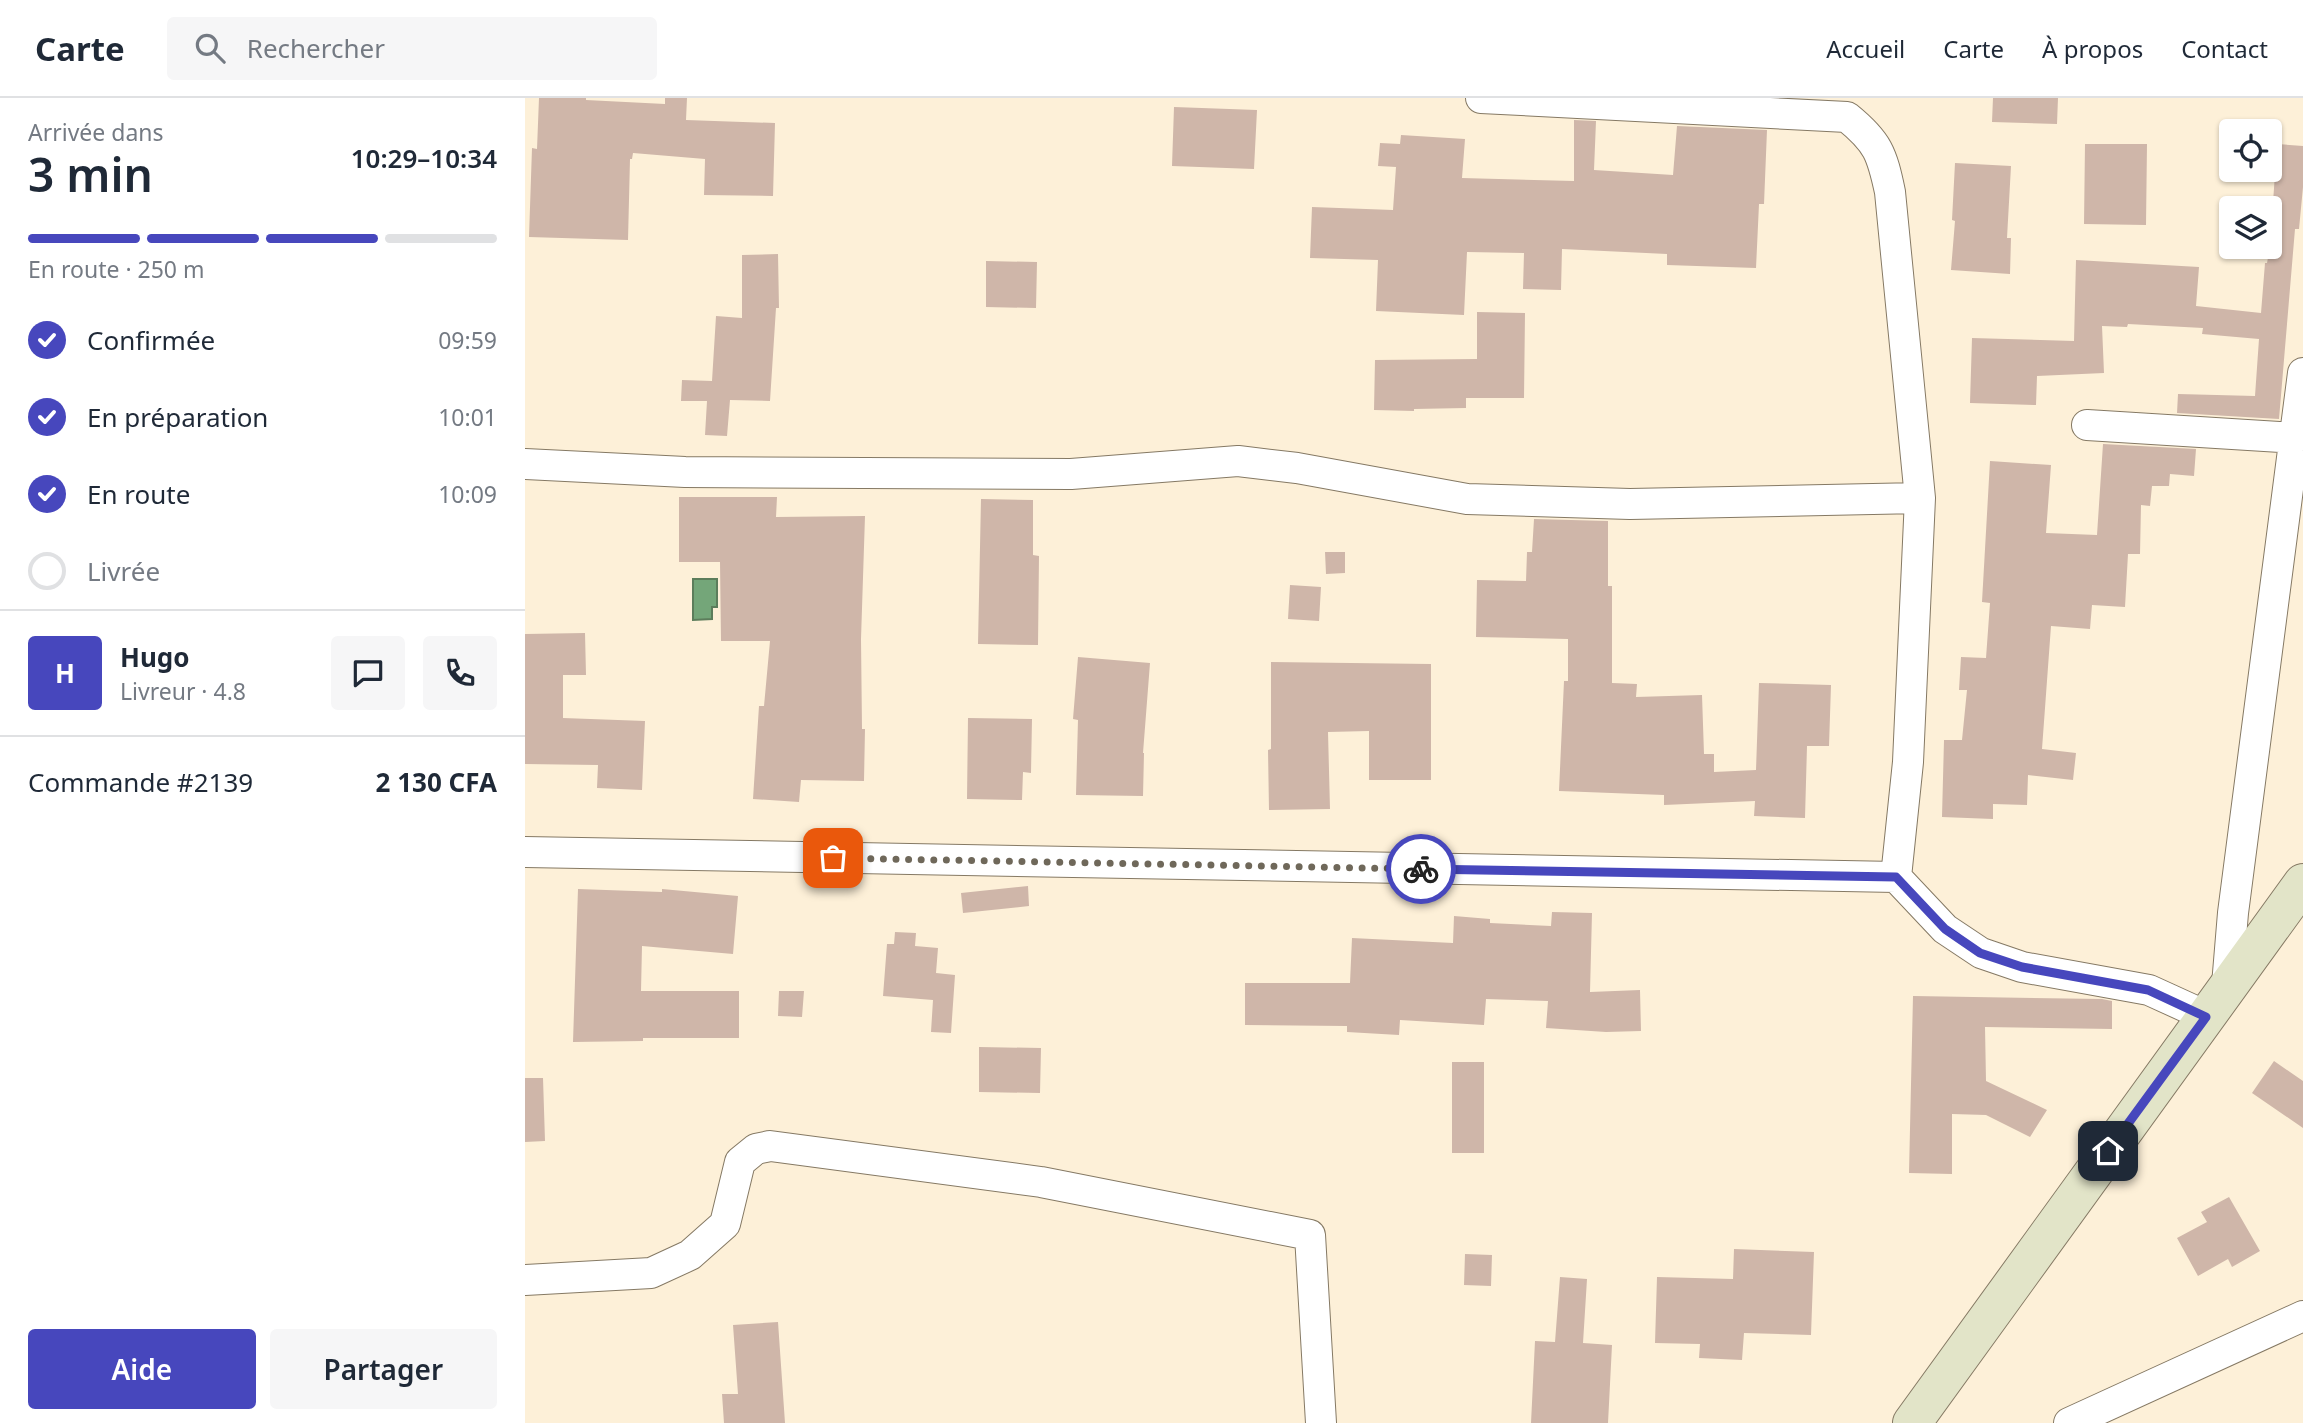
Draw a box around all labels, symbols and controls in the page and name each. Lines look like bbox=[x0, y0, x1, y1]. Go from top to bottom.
search box bbox=[167, 17, 657, 80]
text: Carte bbox=[35, 26, 125, 71]
icon: search bbox=[191, 29, 229, 67]
text: Rechercher bbox=[247, 30, 385, 66]
text: Accueil bbox=[1826, 32, 1905, 65]
text: Carte bbox=[1943, 32, 2004, 65]
text: À propos bbox=[2042, 32, 2143, 65]
text: Contact bbox=[2181, 32, 2268, 65]
text: Arrivée dans bbox=[28, 116, 164, 148]
map controls bbox=[2219, 119, 2282, 259]
button: locate bbox=[2219, 119, 2282, 182]
text: 10:29–10:34 bbox=[351, 140, 497, 176]
text: 3 min bbox=[28, 143, 153, 205]
button: layers bbox=[2219, 196, 2282, 259]
text: En route · 250 m bbox=[28, 253, 205, 285]
icon: check bbox=[28, 321, 66, 359]
text: Confirmée bbox=[87, 322, 215, 358]
text: 09:59 bbox=[438, 324, 497, 356]
icon: check bbox=[28, 398, 66, 436]
text: En préparation bbox=[87, 399, 268, 435]
text: 10:01 bbox=[438, 401, 497, 433]
icon: check bbox=[28, 475, 66, 513]
text: En route bbox=[87, 476, 190, 512]
text: 10:09 bbox=[438, 478, 497, 510]
text: Livrée bbox=[87, 553, 160, 589]
button: chat bbox=[331, 636, 405, 710]
button: phone bbox=[423, 636, 497, 710]
text: Hugo bbox=[120, 639, 189, 675]
text: H bbox=[55, 655, 75, 691]
text: Livreur · 4.8 bbox=[120, 675, 246, 707]
text: Commande #2139 bbox=[28, 764, 253, 800]
text: 2 130 CFA bbox=[376, 764, 497, 800]
pin bbox=[803, 828, 863, 888]
courier bbox=[1386, 834, 1456, 904]
icon: bag bbox=[814, 839, 852, 877]
icon: bike bbox=[1402, 850, 1440, 888]
pin bbox=[2078, 1121, 2138, 1181]
icon: home bbox=[2089, 1132, 2127, 1170]
button: Aide bbox=[28, 1329, 256, 1409]
button: Partager bbox=[270, 1329, 497, 1409]

